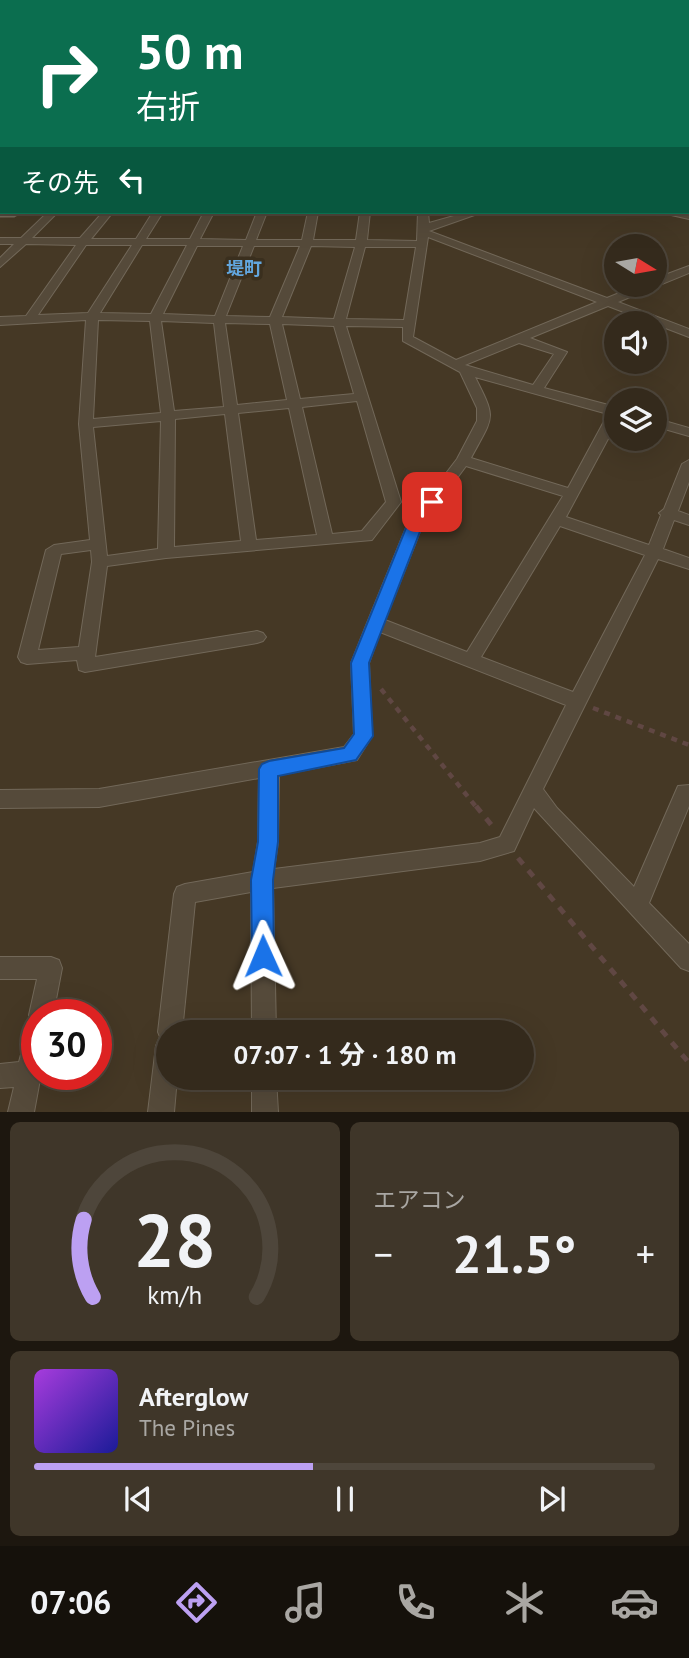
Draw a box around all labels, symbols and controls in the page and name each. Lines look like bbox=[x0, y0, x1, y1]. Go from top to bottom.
text: 50 m bbox=[136, 19, 243, 83]
icon: right bbox=[21, 28, 112, 119]
text: 右折 bbox=[136, 85, 200, 127]
icon: left bbox=[113, 161, 151, 199]
text: その先 bbox=[21, 166, 99, 199]
north arrow bbox=[604, 234, 667, 298]
map controls bbox=[604, 234, 667, 451]
district label: 堤町 bbox=[226, 257, 262, 280]
button: sound bbox=[604, 311, 667, 374]
button: layers bbox=[604, 388, 667, 451]
pin bbox=[402, 472, 462, 532]
icon: arrive bbox=[413, 483, 451, 521]
position arrow bbox=[226, 919, 300, 993]
speed limit sign: 30 bbox=[21, 999, 112, 1090]
text: 07:07 · 1 分 · 180 m bbox=[233, 1038, 457, 1071]
text: エアコン bbox=[374, 1185, 466, 1214]
text: 28 bbox=[133, 1194, 216, 1288]
text: 21.5° bbox=[452, 1220, 576, 1287]
text: − bbox=[374, 1229, 393, 1278]
text: + bbox=[636, 1229, 655, 1278]
text: km/h bbox=[147, 1279, 202, 1311]
text: Afterglow bbox=[139, 1380, 248, 1413]
text: The Pines bbox=[139, 1413, 235, 1442]
icon: previous bbox=[119, 1480, 157, 1518]
icon: pause bbox=[326, 1480, 364, 1518]
icon: next bbox=[533, 1480, 571, 1518]
icon: directions bbox=[172, 1578, 221, 1627]
icon: music bbox=[281, 1578, 330, 1627]
icon: phone bbox=[391, 1578, 440, 1627]
icon: climate bbox=[500, 1578, 549, 1627]
icon: car bbox=[610, 1578, 659, 1627]
text: 07:06 bbox=[30, 1581, 111, 1623]

